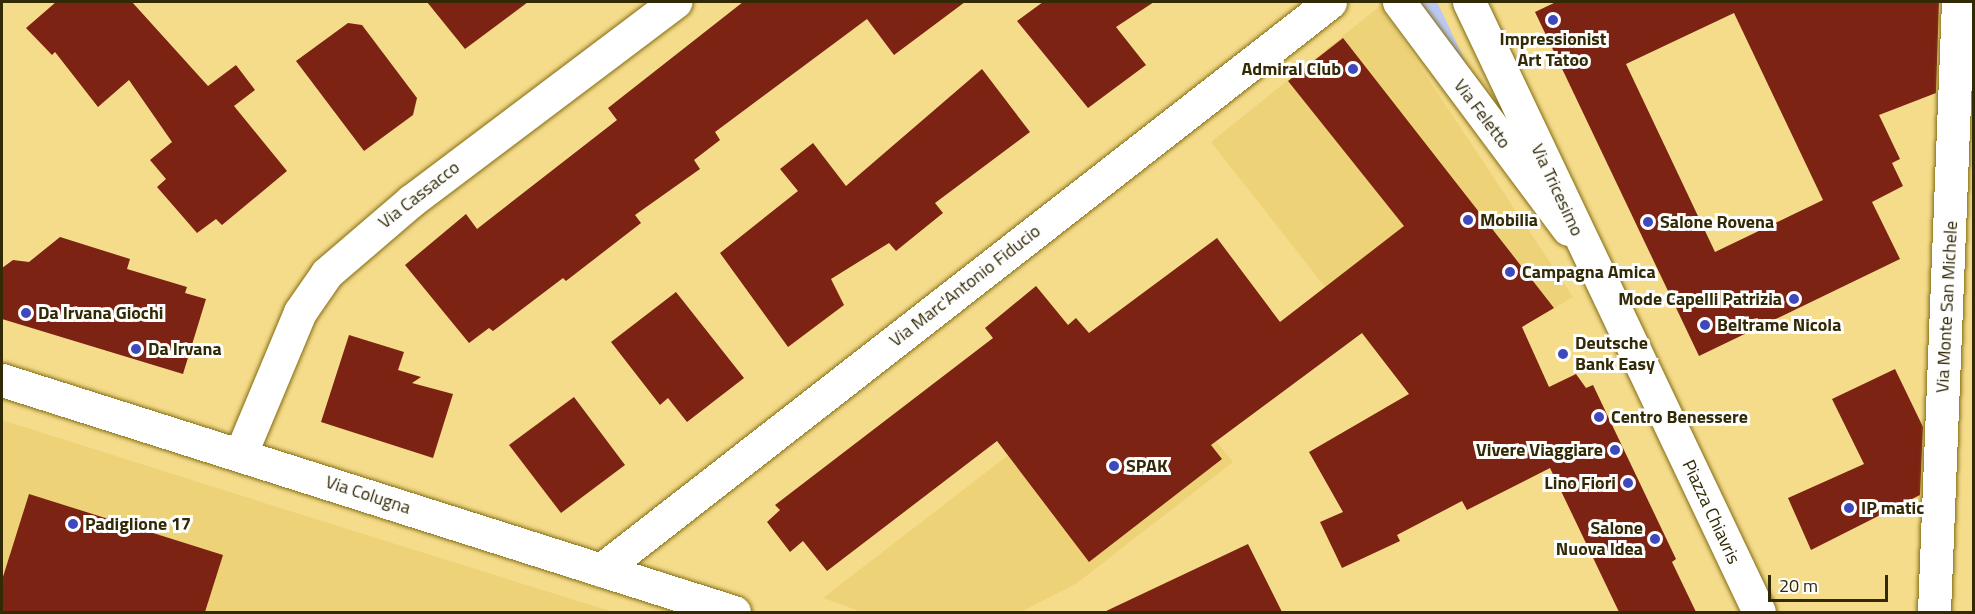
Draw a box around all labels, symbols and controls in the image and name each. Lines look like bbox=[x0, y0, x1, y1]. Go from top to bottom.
marker: Impressionist Art Tatoo bbox=[1546, 13, 1560, 27]
place label: Impressionist Art Tatoo bbox=[1500, 29, 1606, 72]
place label: Admiral Club bbox=[1242, 58, 1341, 80]
marker: Admiral Club bbox=[1346, 62, 1360, 76]
street label: Via Feletto bbox=[1449, 75, 1515, 153]
street label: Via Tricesimo bbox=[1526, 140, 1588, 240]
street label: Via Cassacco bbox=[374, 157, 464, 233]
place label: Mobilia bbox=[1480, 209, 1538, 231]
place label: Salone Rovena bbox=[1660, 211, 1774, 233]
marker: Mobilia bbox=[1461, 213, 1475, 227]
marker: Salone Rovena bbox=[1641, 215, 1655, 229]
street label: Via Marc'Antonio Fiducio bbox=[885, 220, 1045, 352]
street label: Via Monte San Michele bbox=[1932, 220, 1962, 394]
place label: Campagna Amica bbox=[1522, 261, 1656, 283]
marker: Campagna Amica bbox=[1503, 265, 1517, 279]
place label: Mode Capelli Patrizia bbox=[1618, 288, 1782, 310]
marker: Mode Capelli Patrizia bbox=[1787, 292, 1801, 306]
place label: Da Irvana Giochi bbox=[38, 302, 163, 324]
marker: Da Irvana Giochi bbox=[19, 306, 33, 320]
place label: Beltrame Nicola bbox=[1717, 314, 1841, 336]
marker: Beltrame Nicola bbox=[1698, 318, 1712, 332]
place label: Deutsche Bank Easy bbox=[1575, 333, 1655, 376]
place label: Da Irvana bbox=[148, 338, 222, 360]
marker: Da Irvana bbox=[129, 342, 143, 356]
marker: Deutsche Bank Easy bbox=[1556, 347, 1570, 361]
place label: Centro Benessere bbox=[1611, 406, 1748, 428]
marker: Centro Benessere bbox=[1592, 410, 1606, 424]
place label: Vivere Viaggiare bbox=[1476, 439, 1603, 461]
marker: Vivere Viaggiare bbox=[1608, 443, 1622, 457]
place label: SPAK bbox=[1126, 455, 1168, 477]
street label: Piazza Chiavris bbox=[1677, 456, 1745, 568]
marker: SPAK bbox=[1107, 459, 1121, 473]
street label: Via Colugna bbox=[323, 471, 413, 519]
place label: Lino Fiori bbox=[1544, 472, 1616, 494]
marker: Lino Fiori bbox=[1621, 476, 1635, 490]
place label: IP matic bbox=[1861, 497, 1924, 519]
marker: IP matic bbox=[1842, 501, 1856, 515]
place label: Padiglione 17 bbox=[85, 513, 191, 535]
marker: Padiglione 17 bbox=[66, 517, 80, 531]
place label: Salone Nuova Idea bbox=[1556, 518, 1643, 560]
marker: Salone Nuova Idea bbox=[1648, 532, 1662, 546]
scale bar bbox=[1771, 563, 1891, 601]
text: 20 m bbox=[1779, 572, 1818, 599]

